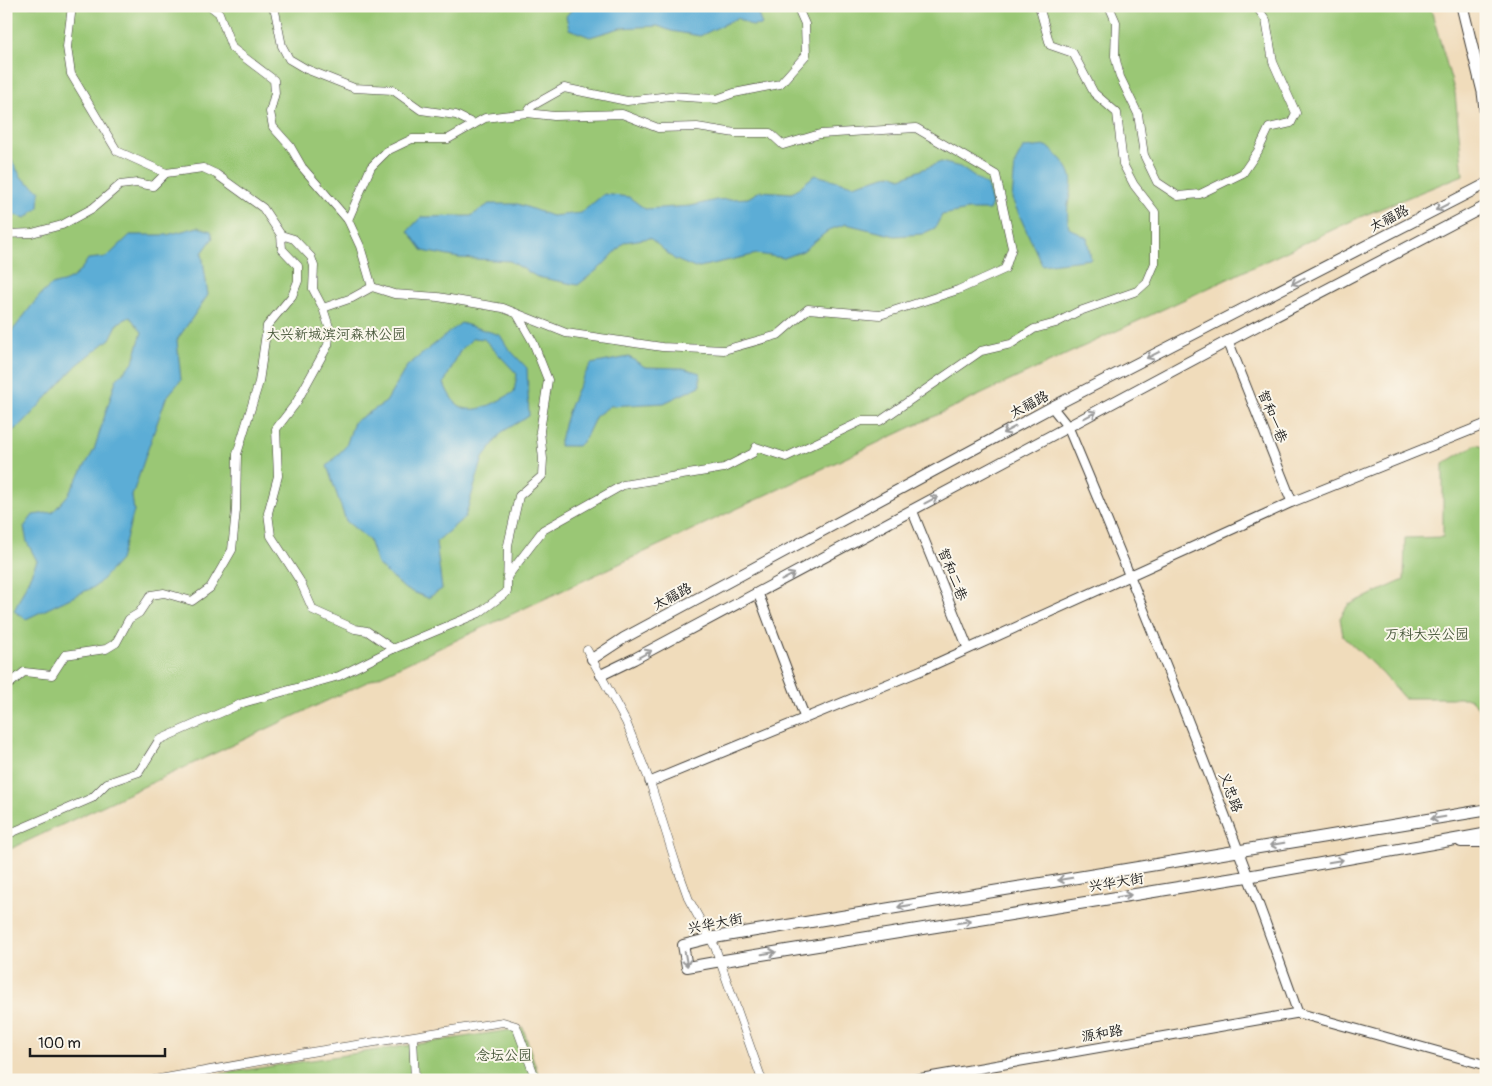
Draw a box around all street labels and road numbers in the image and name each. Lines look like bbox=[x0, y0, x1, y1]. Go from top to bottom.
street label: 太福路 bbox=[1367, 201, 1412, 236]
street label: 太福路 bbox=[1007, 387, 1052, 422]
street label: 智和一巷 bbox=[1254, 387, 1291, 446]
street label: 智和二巷 bbox=[934, 545, 971, 604]
street label: 太福路 bbox=[650, 579, 695, 614]
street label: 义忠路 bbox=[1215, 770, 1246, 815]
street label: 兴华大街 bbox=[1087, 870, 1145, 895]
street label: 兴华大街 bbox=[686, 910, 744, 937]
street label: 源和路 bbox=[1080, 1021, 1124, 1046]

